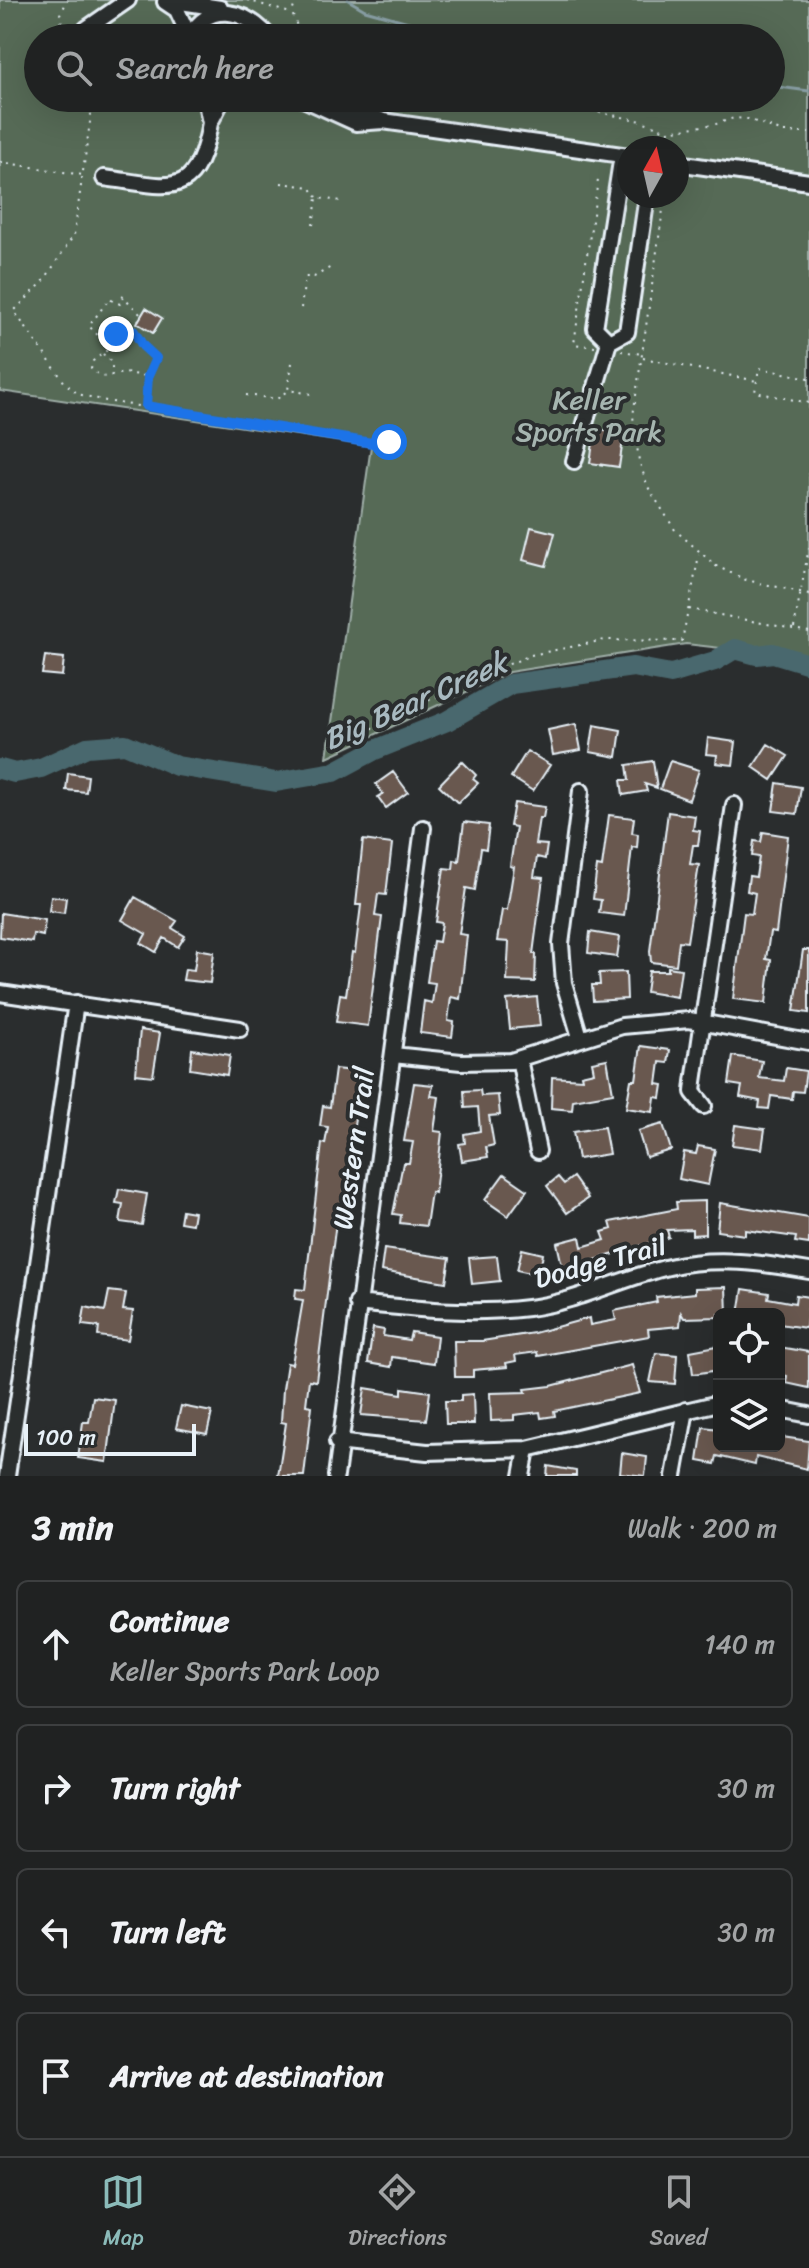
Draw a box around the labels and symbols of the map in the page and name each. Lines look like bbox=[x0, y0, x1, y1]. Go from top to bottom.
north arrow bbox=[617, 136, 689, 208]
route end bbox=[98, 316, 134, 352]
park label: Keller Sports Park bbox=[516, 375, 662, 456]
route start bbox=[371, 424, 407, 460]
water label: Big Bear Creek bbox=[314, 635, 520, 766]
street label: Western Trail bbox=[318, 1063, 389, 1233]
street label: Dodge Trail bbox=[528, 1220, 673, 1303]
scale bar bbox=[24, 1420, 196, 1456]

